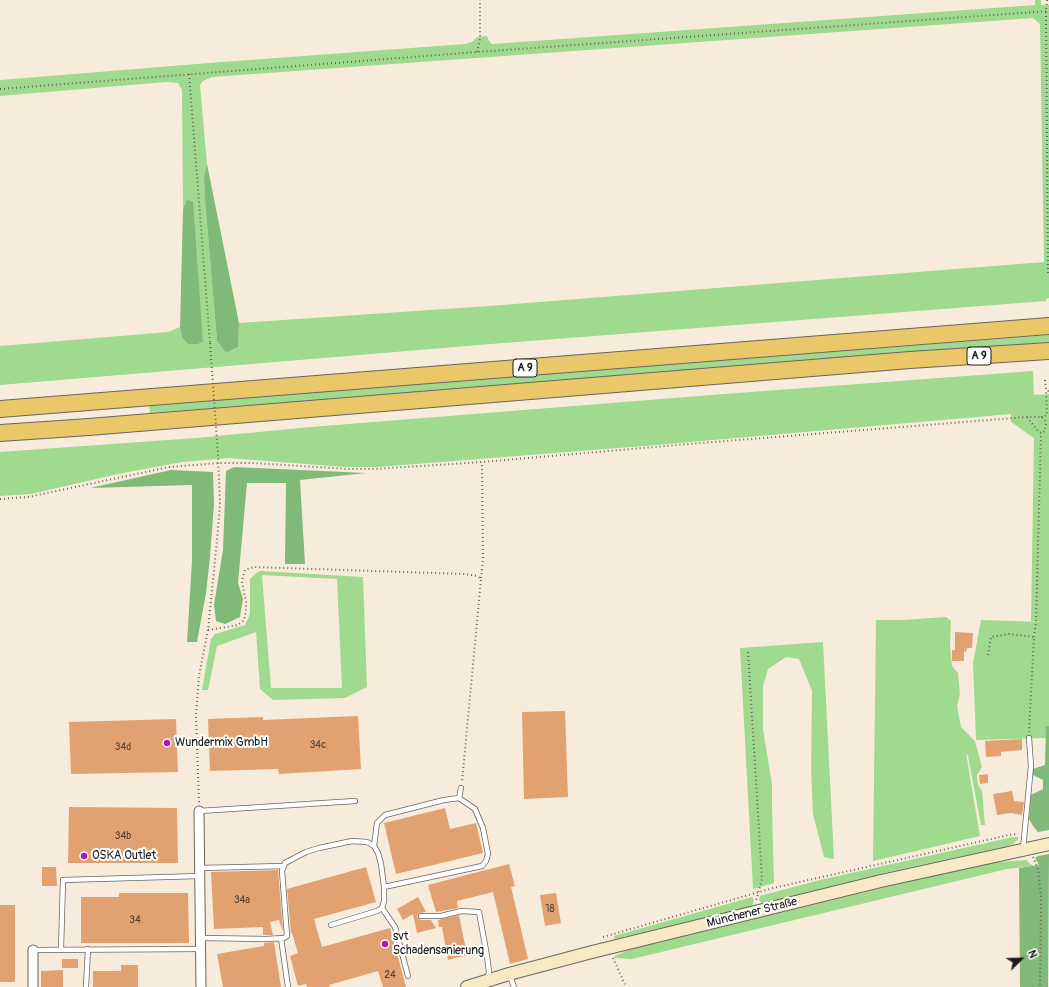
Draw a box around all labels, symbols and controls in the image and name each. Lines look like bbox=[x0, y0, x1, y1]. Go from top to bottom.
road number: A 9 bbox=[967, 347, 991, 365]
road number: A 9 bbox=[513, 359, 537, 377]
place label: Wundermix GmbH bbox=[175, 736, 268, 750]
marker: Wundermix GmbH bbox=[162, 738, 172, 748]
house number: 34c bbox=[310, 739, 326, 751]
house number: 34d bbox=[115, 741, 131, 753]
house number: 34b bbox=[115, 830, 131, 842]
place label: OSKA Outlet bbox=[92, 849, 156, 863]
marker: OSKA Outlet bbox=[79, 851, 89, 861]
house number: 34a bbox=[234, 894, 250, 906]
street label: Münchener Straße bbox=[705, 895, 799, 931]
house number: 18 bbox=[546, 903, 554, 915]
house number: 34 bbox=[129, 914, 141, 926]
place label: svt Schadensanierung bbox=[393, 930, 484, 958]
marker: svt Schadensanierung bbox=[380, 939, 390, 949]
north arrow bbox=[1001, 939, 1041, 979]
text: N bbox=[1025, 948, 1040, 960]
house number: 24 bbox=[384, 969, 396, 981]

